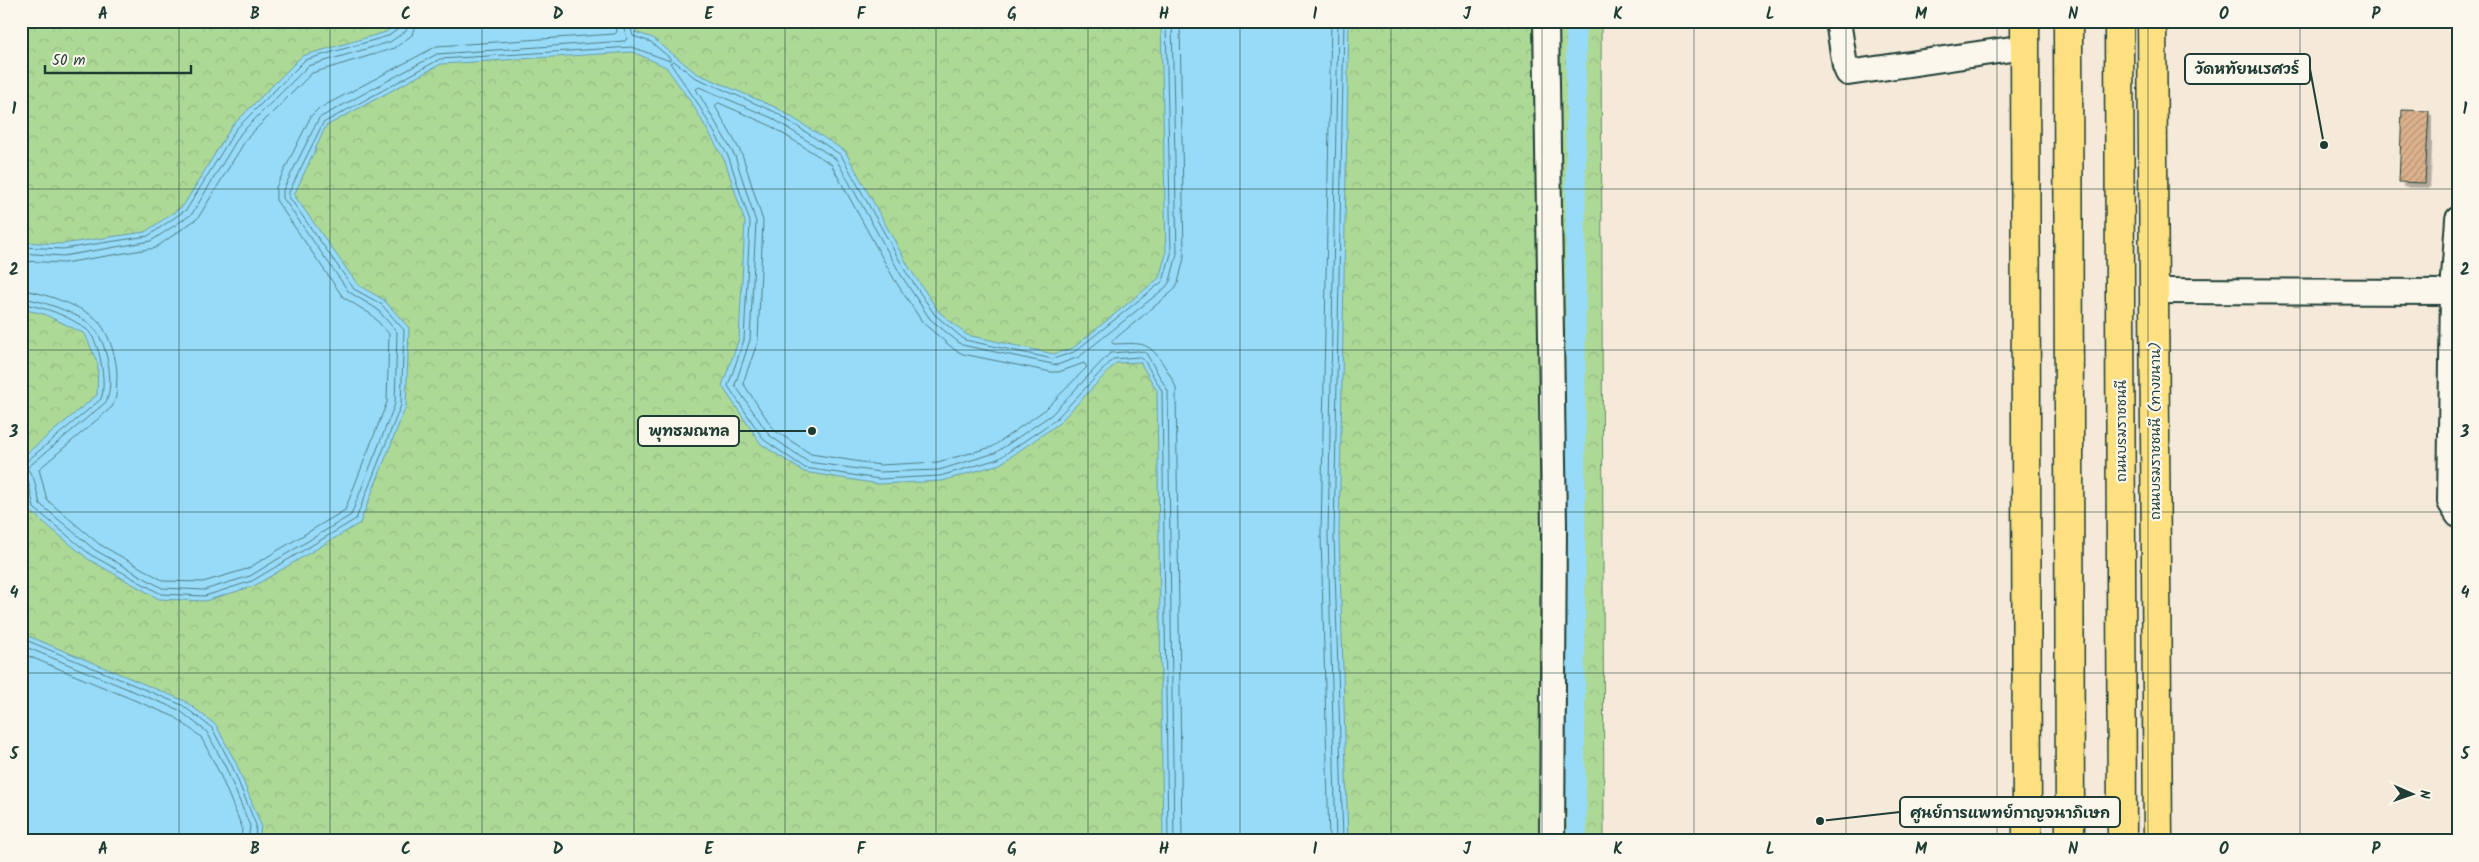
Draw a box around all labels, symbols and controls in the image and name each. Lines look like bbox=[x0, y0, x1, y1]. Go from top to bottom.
text: A bbox=[98, 2, 108, 27]
text: B bbox=[250, 2, 260, 27]
text: C bbox=[401, 2, 411, 27]
text: D bbox=[553, 2, 564, 27]
text: E bbox=[705, 2, 715, 27]
text: F bbox=[857, 2, 867, 27]
text: G bbox=[1007, 2, 1017, 27]
text: H bbox=[1159, 2, 1169, 27]
text: I bbox=[1313, 2, 1318, 27]
text: J bbox=[1463, 2, 1472, 27]
text: K bbox=[1613, 2, 1623, 27]
text: L bbox=[1766, 2, 1774, 27]
text: M bbox=[1915, 2, 1928, 27]
text: N bbox=[2068, 2, 2078, 27]
text: O bbox=[2219, 2, 2229, 27]
text: P bbox=[2372, 2, 2382, 27]
scale bar bbox=[45, 42, 191, 74]
text: 50 m bbox=[52, 49, 86, 73]
callout: วัดหทัยนเรศวร์ bbox=[2185, 54, 2310, 84]
text: วัดหทัยนเรศวร์ bbox=[2195, 58, 2300, 82]
text: 1 bbox=[12, 97, 17, 122]
text: 1 bbox=[2463, 97, 2468, 122]
text: 2 bbox=[9, 258, 19, 283]
text: 2 bbox=[2460, 258, 2470, 283]
street label: ถนนบรมราชชนนี (ทางขนาน) bbox=[2145, 342, 2167, 520]
street label: ถนนบรมราชชนนี bbox=[2111, 379, 2133, 482]
callout: พุทธมณฑล bbox=[638, 416, 739, 446]
text: 3 bbox=[9, 420, 19, 445]
text: พุทธมณฑล bbox=[648, 420, 730, 444]
text: 3 bbox=[2460, 420, 2470, 445]
text: 4 bbox=[10, 581, 19, 606]
text: 4 bbox=[2461, 581, 2470, 606]
text: 5 bbox=[9, 742, 20, 767]
text: 5 bbox=[2460, 742, 2471, 767]
north arrow bbox=[2386, 770, 2436, 820]
text: N bbox=[2413, 790, 2435, 799]
callout: ศูนย์การแพทย์กาญจนาภิเษก bbox=[1900, 797, 2120, 827]
text: ศูนย์การแพทย์กาญจนาภิเษก bbox=[1910, 802, 2110, 826]
text: A bbox=[98, 837, 108, 862]
text: B bbox=[250, 837, 260, 862]
text: C bbox=[401, 837, 411, 862]
text: D bbox=[553, 837, 564, 862]
text: E bbox=[705, 837, 715, 862]
text: F bbox=[857, 837, 867, 862]
text: G bbox=[1007, 837, 1017, 862]
text: H bbox=[1159, 837, 1169, 862]
text: I bbox=[1313, 837, 1318, 862]
text: J bbox=[1463, 837, 1472, 862]
text: K bbox=[1613, 837, 1623, 862]
text: L bbox=[1766, 837, 1774, 862]
text: M bbox=[1915, 837, 1928, 862]
text: N bbox=[2068, 837, 2078, 862]
text: O bbox=[2219, 837, 2229, 862]
text: P bbox=[2372, 837, 2382, 862]

